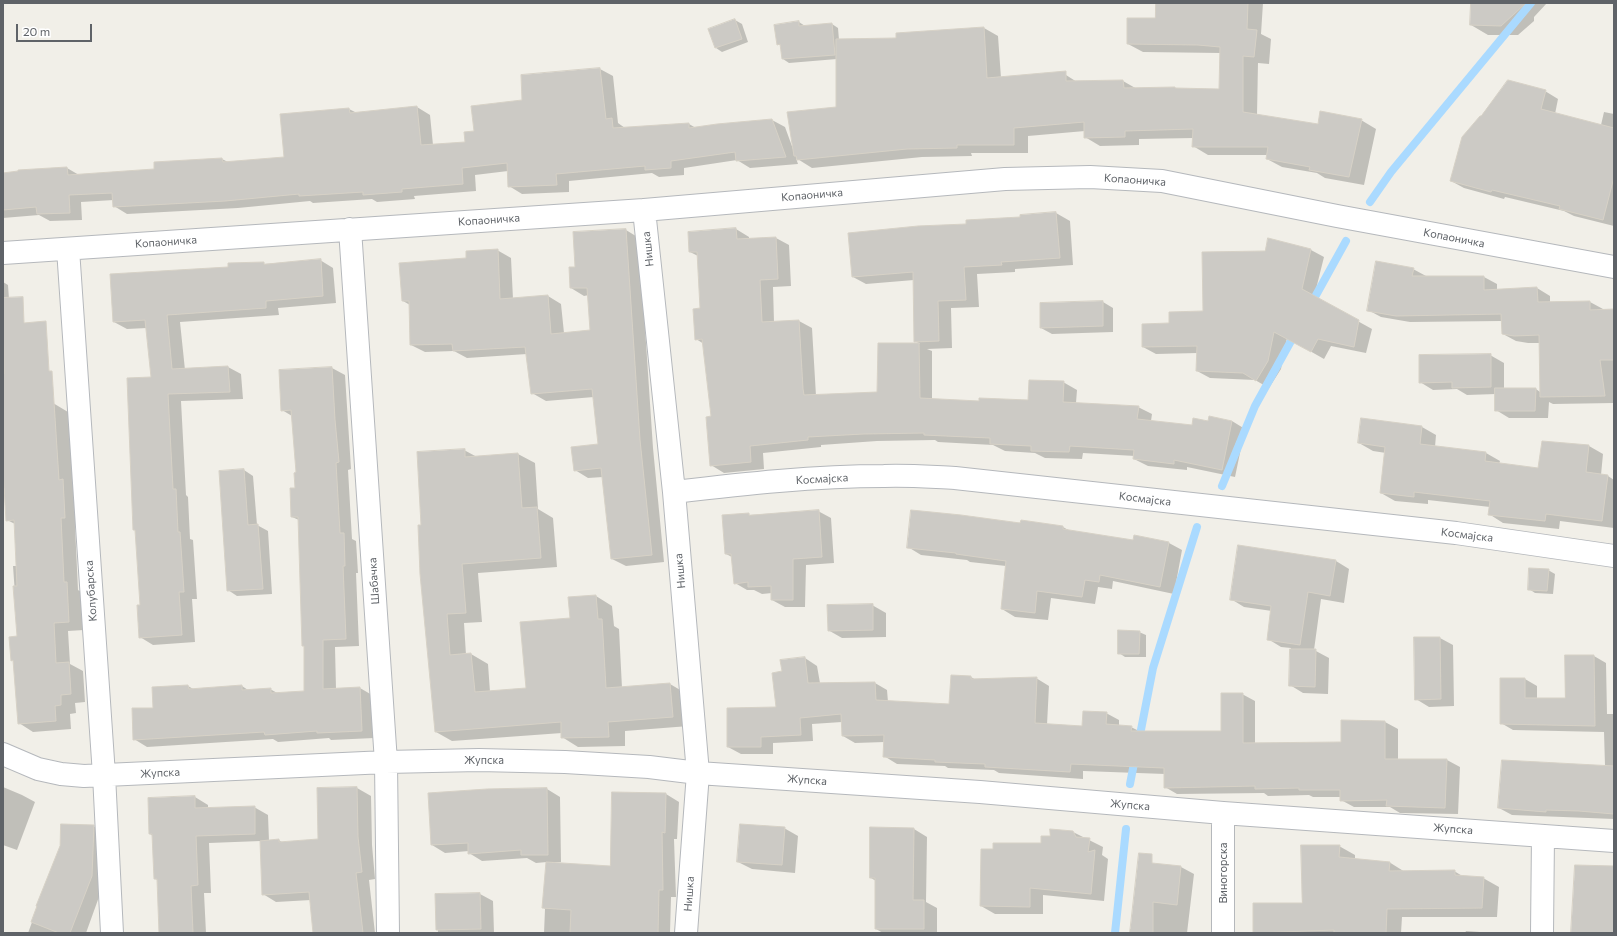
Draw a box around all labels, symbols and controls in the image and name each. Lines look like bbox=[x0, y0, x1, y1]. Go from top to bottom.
scale bar bbox=[18, 16, 94, 42]
text: 20 m bbox=[23, 24, 50, 38]
street label: Копаоничка bbox=[1104, 171, 1166, 189]
street label: Копаоничка bbox=[780, 186, 844, 204]
street label: Копаоничка bbox=[458, 211, 520, 229]
street label: Копаоничка bbox=[1422, 226, 1486, 250]
street label: Нишка bbox=[640, 231, 656, 267]
street label: Копаоничка bbox=[135, 233, 197, 251]
street label: Космајска bbox=[796, 471, 848, 487]
street label: Космајска bbox=[1118, 489, 1172, 509]
street label: Космајска bbox=[1440, 525, 1494, 545]
street label: Нишка bbox=[672, 553, 688, 589]
street label: Шабачка bbox=[366, 557, 382, 605]
street label: Колубарска bbox=[82, 560, 100, 622]
street label: Жупска bbox=[464, 753, 504, 767]
street label: Жупска bbox=[140, 765, 180, 781]
street label: Жупска bbox=[787, 772, 827, 788]
street label: Жупска bbox=[1110, 797, 1150, 813]
street label: Жупска bbox=[1433, 821, 1473, 837]
street label: Виногорска bbox=[1216, 842, 1230, 904]
street label: Нишка bbox=[681, 876, 697, 912]

